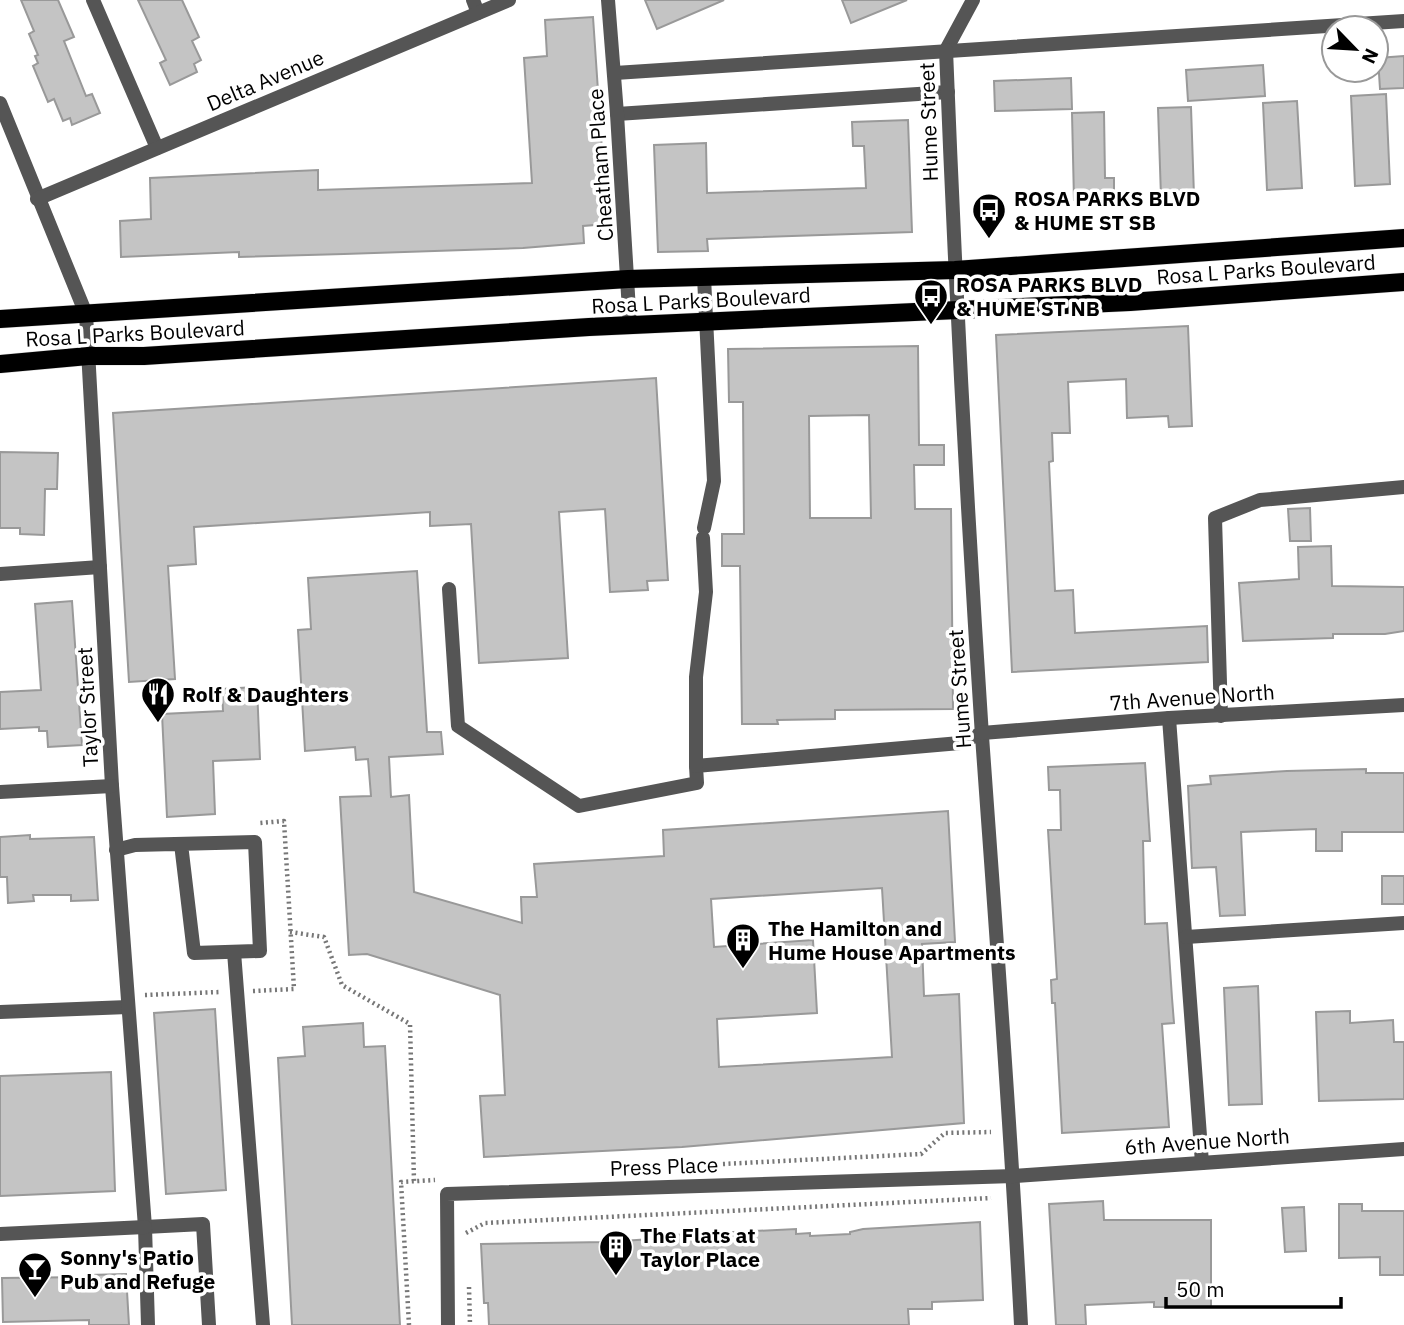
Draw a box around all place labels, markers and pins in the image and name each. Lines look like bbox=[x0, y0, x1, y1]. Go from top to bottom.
place label: ROSA PARKS BLVD & HUME ST SB bbox=[1014, 184, 1200, 236]
bus stop icon: ROSA PARKS BLVD & HUME ST SB bbox=[970, 191, 1008, 240]
place label: ROSA PARKS BLVD & HUME ST NB bbox=[956, 270, 1142, 322]
bus stop icon: ROSA PARKS BLVD & HUME ST NB bbox=[912, 277, 950, 326]
restaurant icon: Rolf & Daughters bbox=[139, 675, 177, 724]
place label: Rolf & Daughters bbox=[182, 680, 349, 708]
place label: The Hamilton and Hume House Apartments bbox=[768, 914, 1016, 966]
building icon: The Hamilton and Hume House Apartments bbox=[724, 921, 762, 970]
place label: The Flats at Taylor Place bbox=[640, 1221, 760, 1273]
building icon: The Flats at Taylor Place bbox=[597, 1228, 635, 1277]
place label: Sonny's Patio Pub and Refuge bbox=[60, 1243, 215, 1295]
bar icon: Sonny's Patio Pub and Refuge bbox=[16, 1250, 54, 1299]

